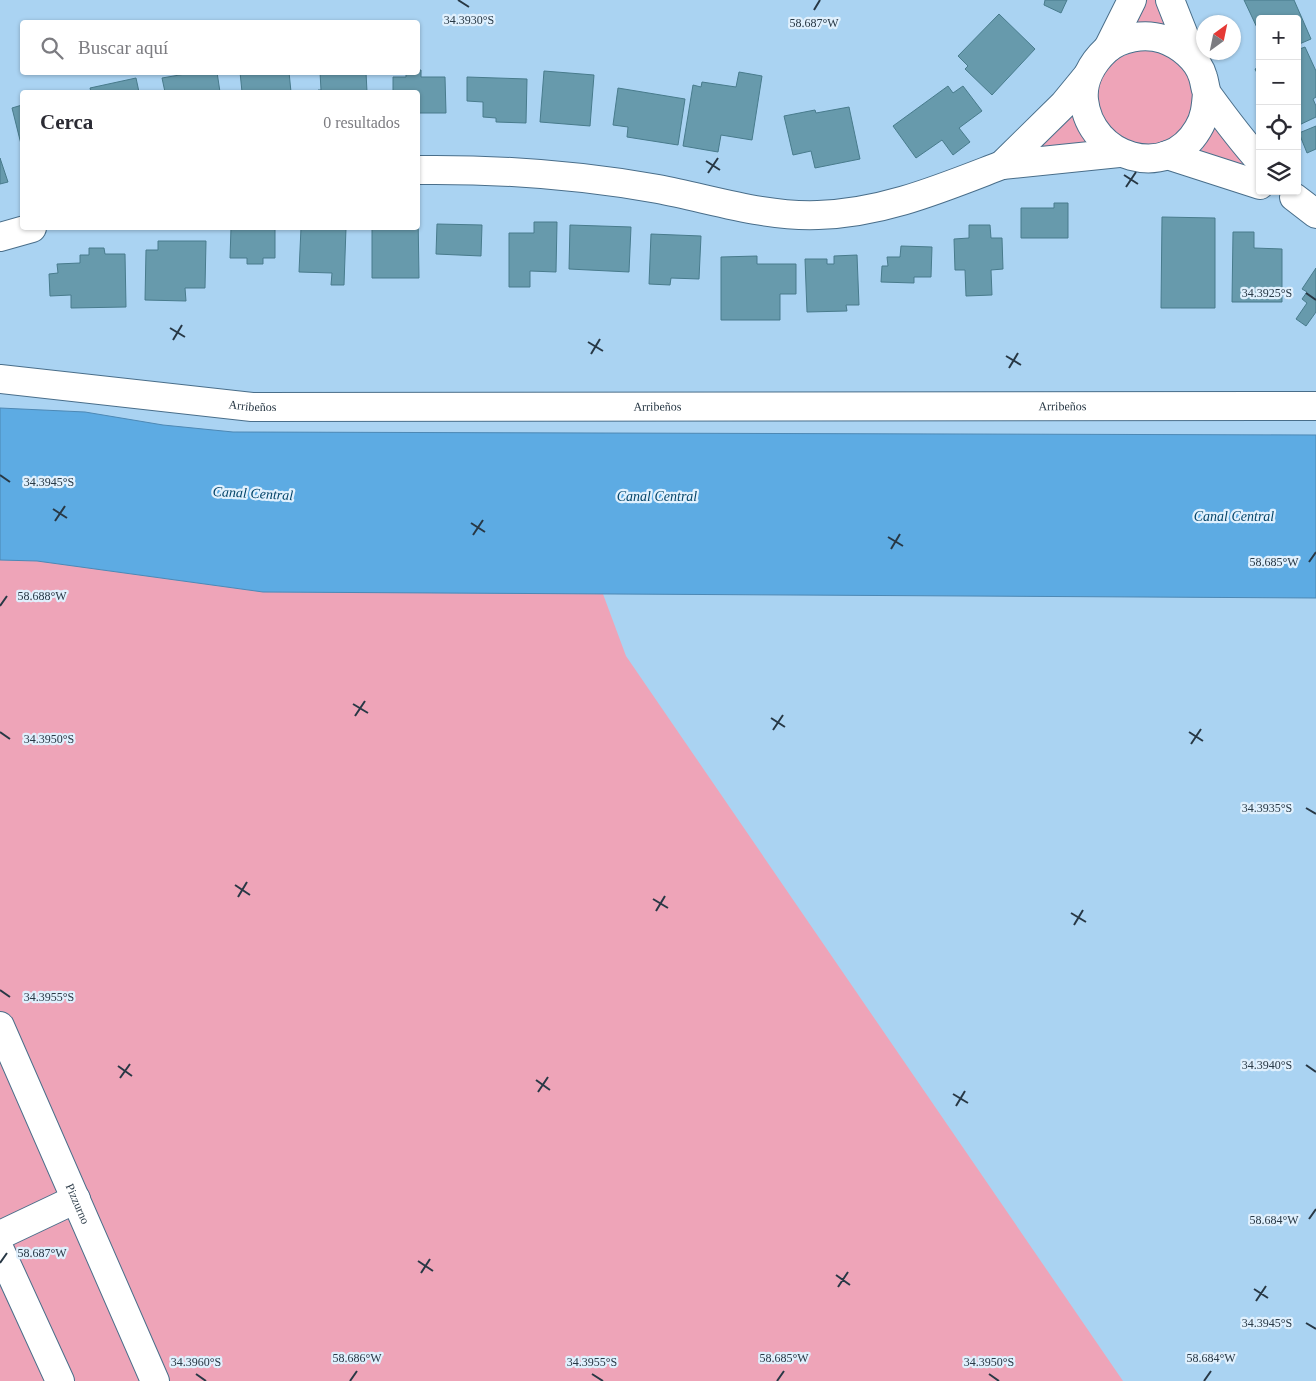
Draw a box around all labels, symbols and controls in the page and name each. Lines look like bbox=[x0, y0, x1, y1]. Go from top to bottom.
text: 34.3930°S bbox=[444, 13, 494, 27]
north arrow bbox=[1196, 15, 1241, 60]
map controls bbox=[1256, 15, 1301, 195]
button: + bbox=[1256, 15, 1301, 60]
text: 58.687°W bbox=[789, 16, 839, 30]
search box bbox=[20, 20, 420, 75]
icon: search bbox=[38, 34, 66, 62]
text: Buscar aquí bbox=[78, 37, 168, 58]
button: − bbox=[1256, 60, 1301, 105]
button: locate bbox=[1256, 105, 1301, 150]
text: Cerca bbox=[40, 110, 93, 134]
text: 0 resultados bbox=[323, 114, 400, 131]
button: layers bbox=[1256, 150, 1301, 195]
text: 34.3925°S bbox=[1242, 286, 1292, 300]
street label: Arribeños bbox=[228, 397, 277, 414]
street label: Arribeños bbox=[1038, 399, 1087, 413]
street label: Arribeños bbox=[633, 400, 682, 414]
text: 34.3945°S bbox=[24, 475, 74, 489]
water label: Canal Central bbox=[212, 484, 294, 503]
water label: Canal Central bbox=[617, 489, 697, 504]
water label: Canal Central bbox=[1194, 509, 1274, 524]
text: 58.685°W bbox=[1249, 555, 1299, 569]
text: 58.688°W bbox=[17, 589, 67, 603]
text: 34.3950°S bbox=[24, 732, 74, 746]
text: 34.3935°S bbox=[1242, 801, 1292, 815]
text: 34.3955°S bbox=[24, 990, 74, 1004]
text: 34.3940°S bbox=[1242, 1058, 1292, 1072]
street label: Pizzurno bbox=[63, 1181, 93, 1226]
text: 58.684°W bbox=[1249, 1213, 1299, 1227]
text: 58.687°W bbox=[17, 1246, 67, 1260]
text: 34.3945°S bbox=[1242, 1316, 1292, 1330]
text: 58.686°W bbox=[332, 1351, 382, 1365]
text: 58.685°W bbox=[759, 1351, 809, 1365]
text: 58.684°W bbox=[1186, 1351, 1236, 1365]
text: 34.3960°S bbox=[171, 1355, 221, 1369]
text: 34.3955°S bbox=[567, 1355, 617, 1369]
text: 34.3950°S bbox=[964, 1355, 1014, 1369]

